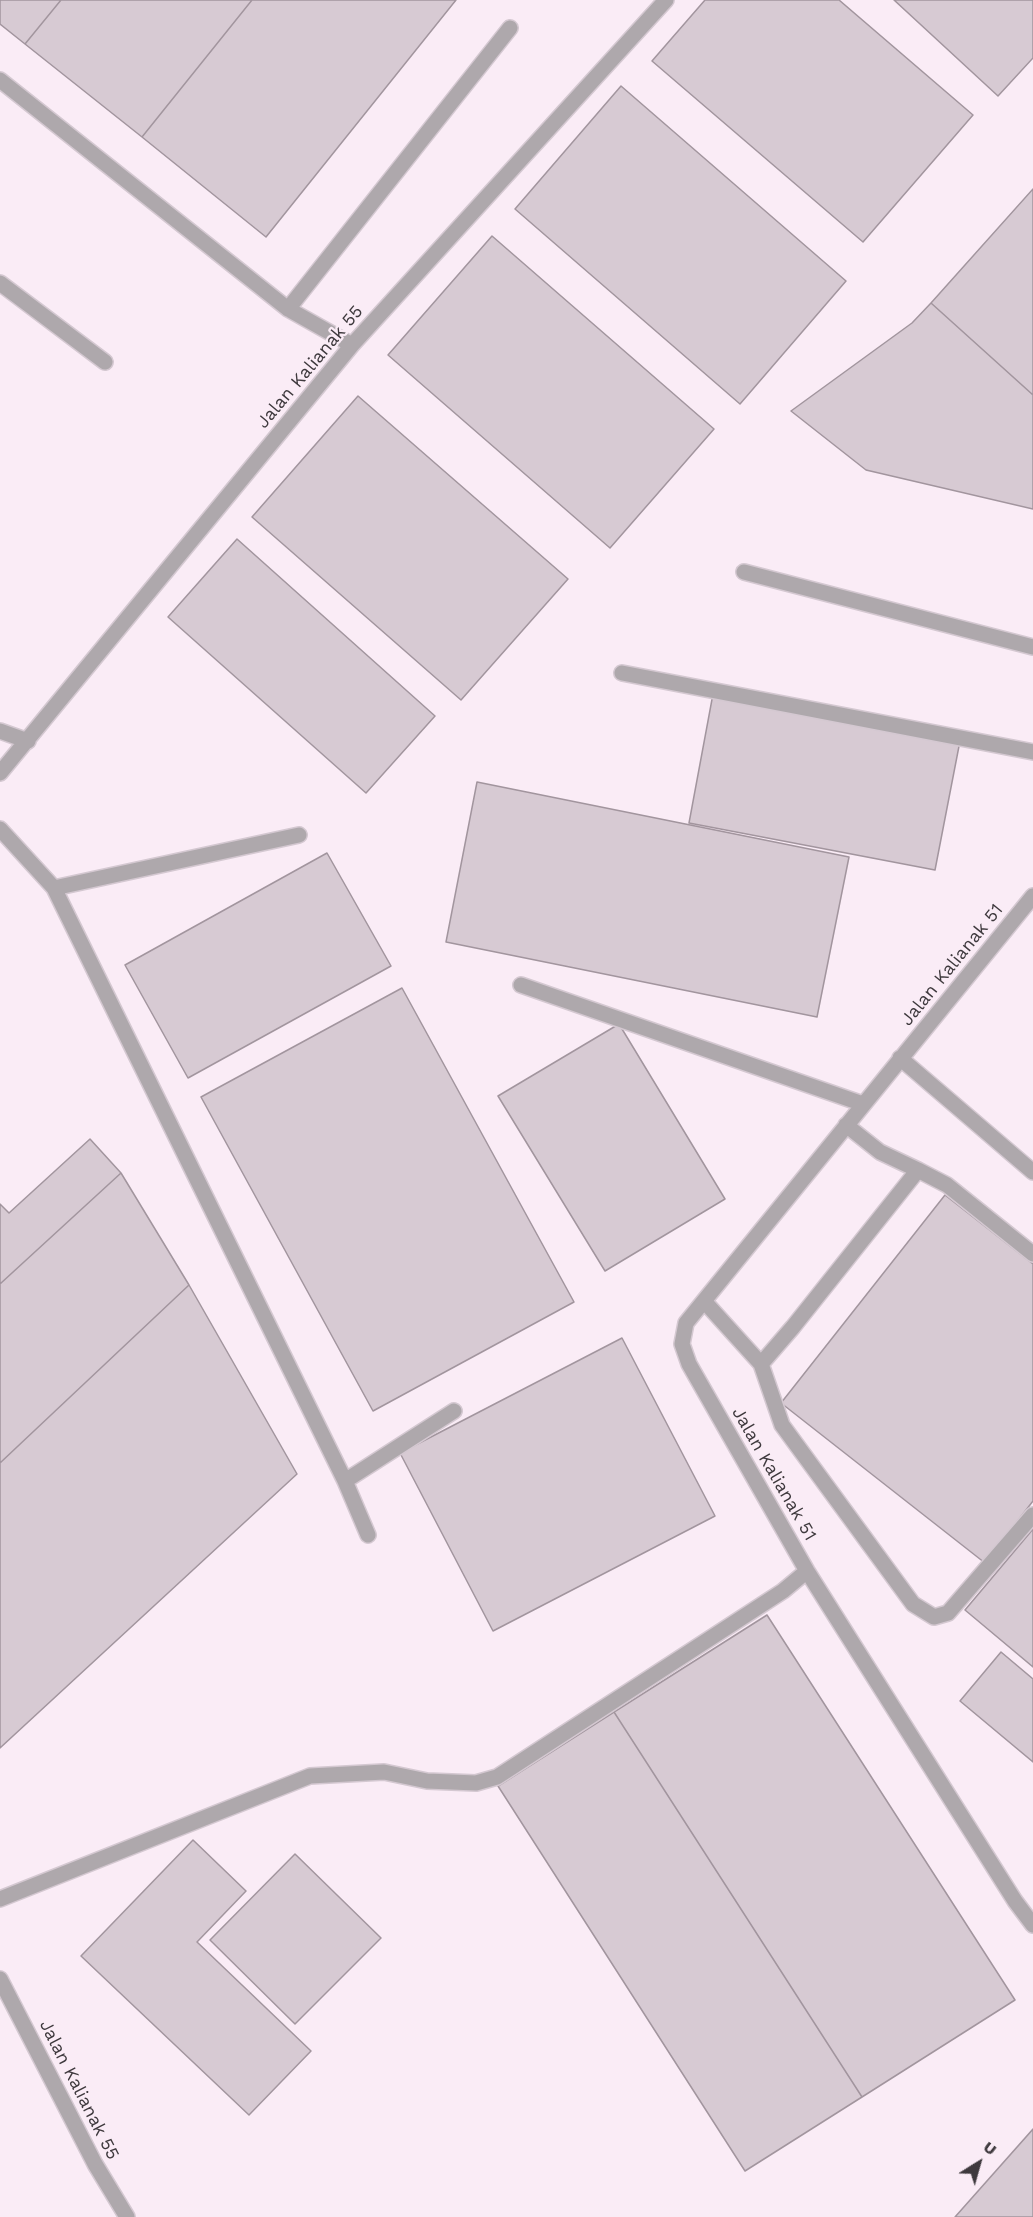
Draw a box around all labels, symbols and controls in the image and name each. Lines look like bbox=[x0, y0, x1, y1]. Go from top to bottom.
street label: Jalan Kalianak 55 bbox=[252, 301, 368, 433]
street label: Jalan Kalianak 51 bbox=[896, 900, 1008, 1030]
street label: Jalan Kalianak 51 bbox=[727, 1403, 821, 1545]
street label: Jalan Kalianak 55 bbox=[34, 2017, 124, 2163]
north arrow bbox=[949, 2133, 1009, 2193]
text: U bbox=[980, 2137, 1000, 2159]

